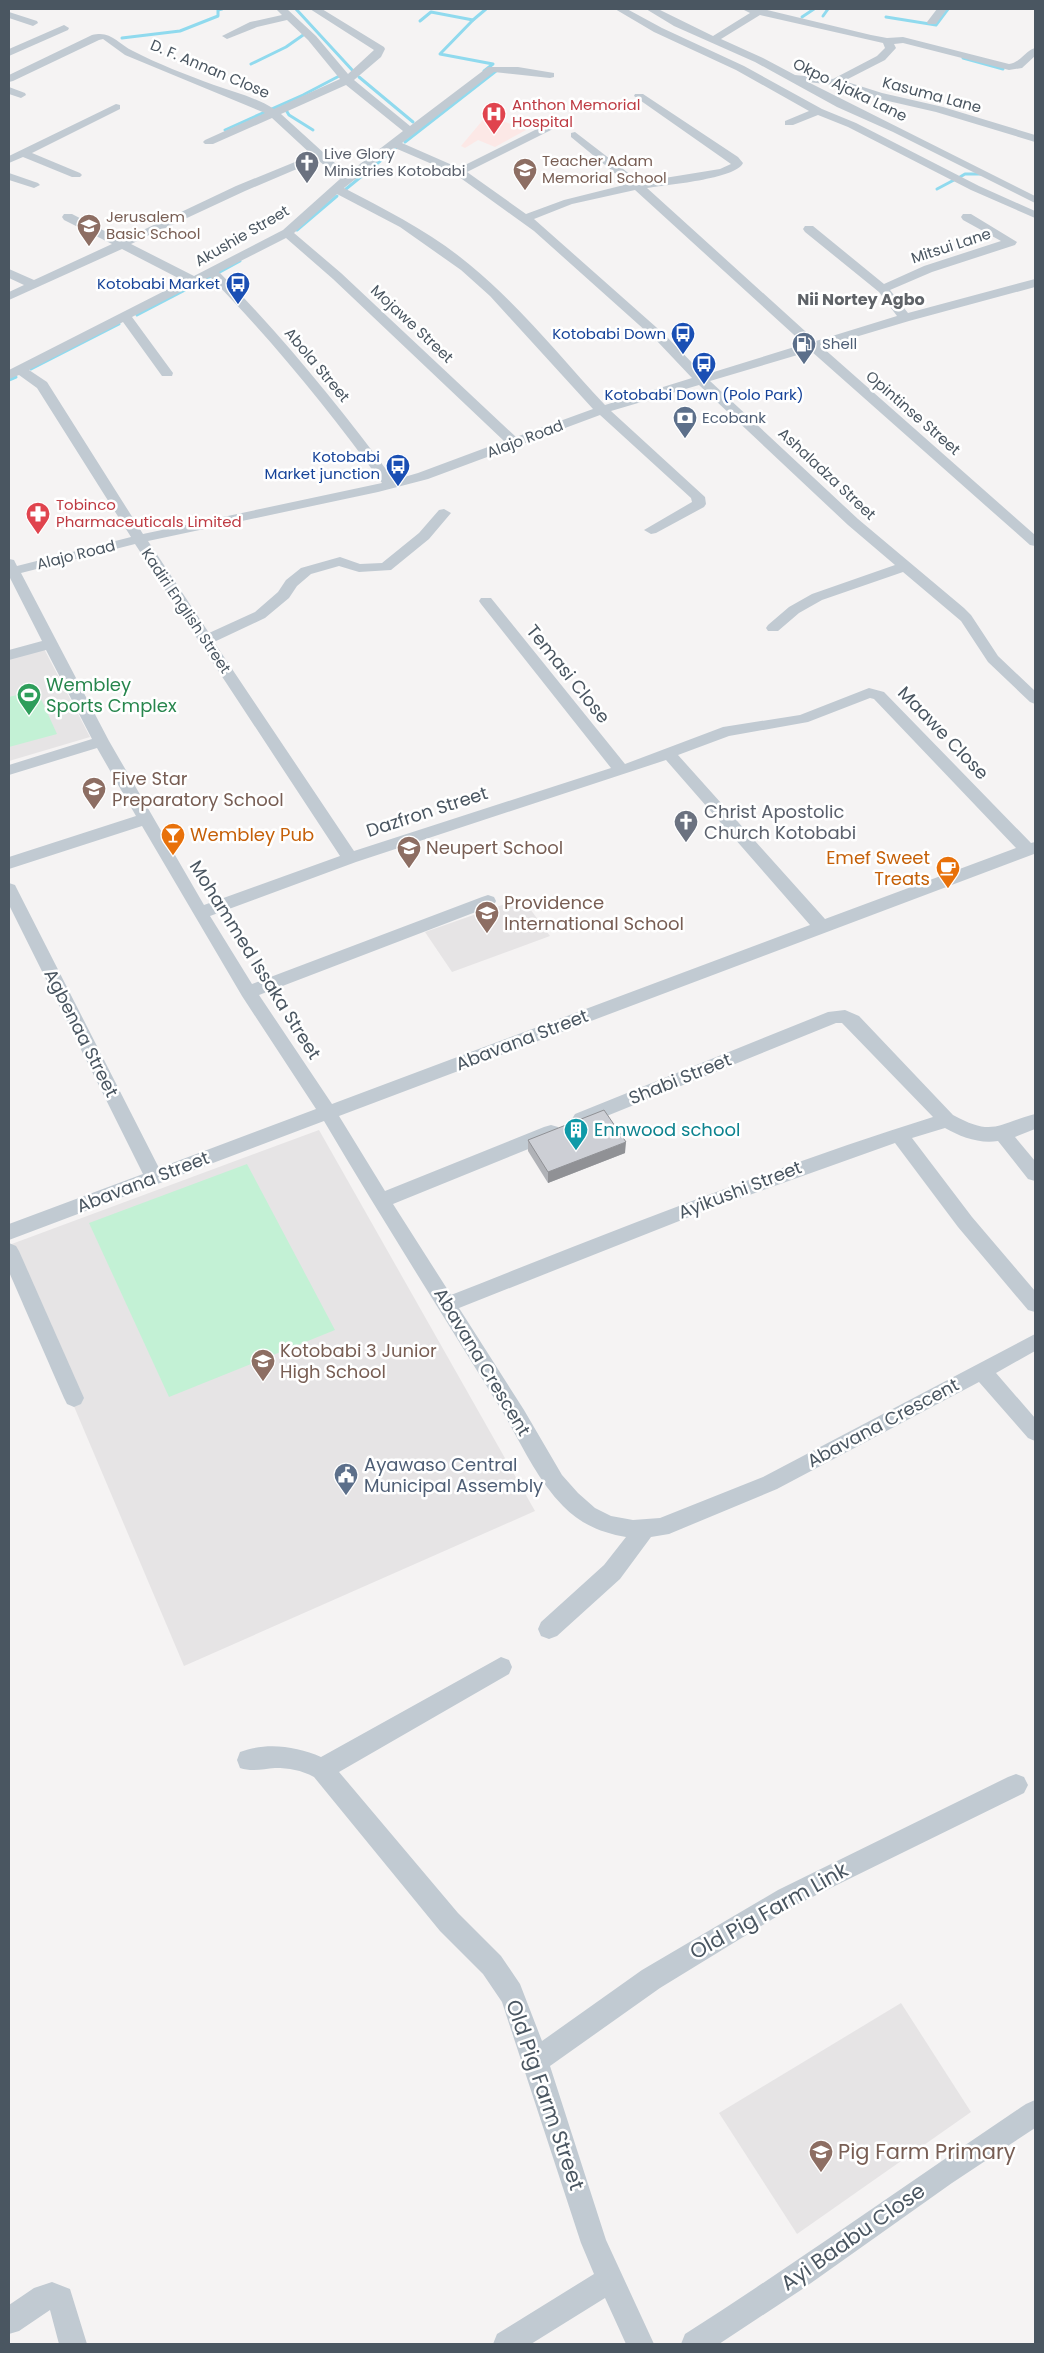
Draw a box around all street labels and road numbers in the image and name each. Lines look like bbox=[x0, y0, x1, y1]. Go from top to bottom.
street label: D. F. Annan Close bbox=[147, 34, 273, 103]
street label: Okpo Ajaka Lane bbox=[790, 53, 911, 126]
street label: Kasuma Lane bbox=[880, 71, 984, 118]
street label: Akushie Street bbox=[191, 200, 293, 271]
street label: Mitsui Lane bbox=[908, 223, 993, 268]
street label: Mojawe Street bbox=[366, 280, 458, 367]
street label: Abola Street bbox=[280, 323, 355, 407]
street label: Opintinse Street bbox=[862, 366, 965, 460]
street label: Alajo Road bbox=[484, 414, 566, 463]
street label: Ashaladza Street bbox=[774, 423, 881, 524]
street label: Alajo Road bbox=[34, 535, 117, 574]
street label: Kadiri English Street bbox=[137, 544, 236, 677]
street label: Temasi Close bbox=[521, 619, 616, 728]
street label: Maawe Close bbox=[892, 680, 994, 785]
street label: Dazfron Street bbox=[363, 780, 491, 843]
street label: Mohammed Issaka Street bbox=[184, 855, 327, 1064]
street label: Agbenaa Street bbox=[38, 964, 125, 1101]
street label: Abavana Street bbox=[452, 1003, 592, 1076]
street label: Shabi Street bbox=[625, 1047, 735, 1110]
street label: Abavana Street bbox=[73, 1145, 213, 1218]
street label: Ayikushi Street bbox=[674, 1155, 805, 1225]
street label: Abavana Crescent bbox=[428, 1283, 537, 1440]
street label: Abavana Crescent bbox=[802, 1372, 963, 1473]
street label: Old Pig Farm Link bbox=[684, 1855, 853, 1966]
street label: Old Pig Farm Street bbox=[499, 1996, 592, 2194]
street label: Ayi Baabu Close bbox=[775, 2176, 931, 2297]

